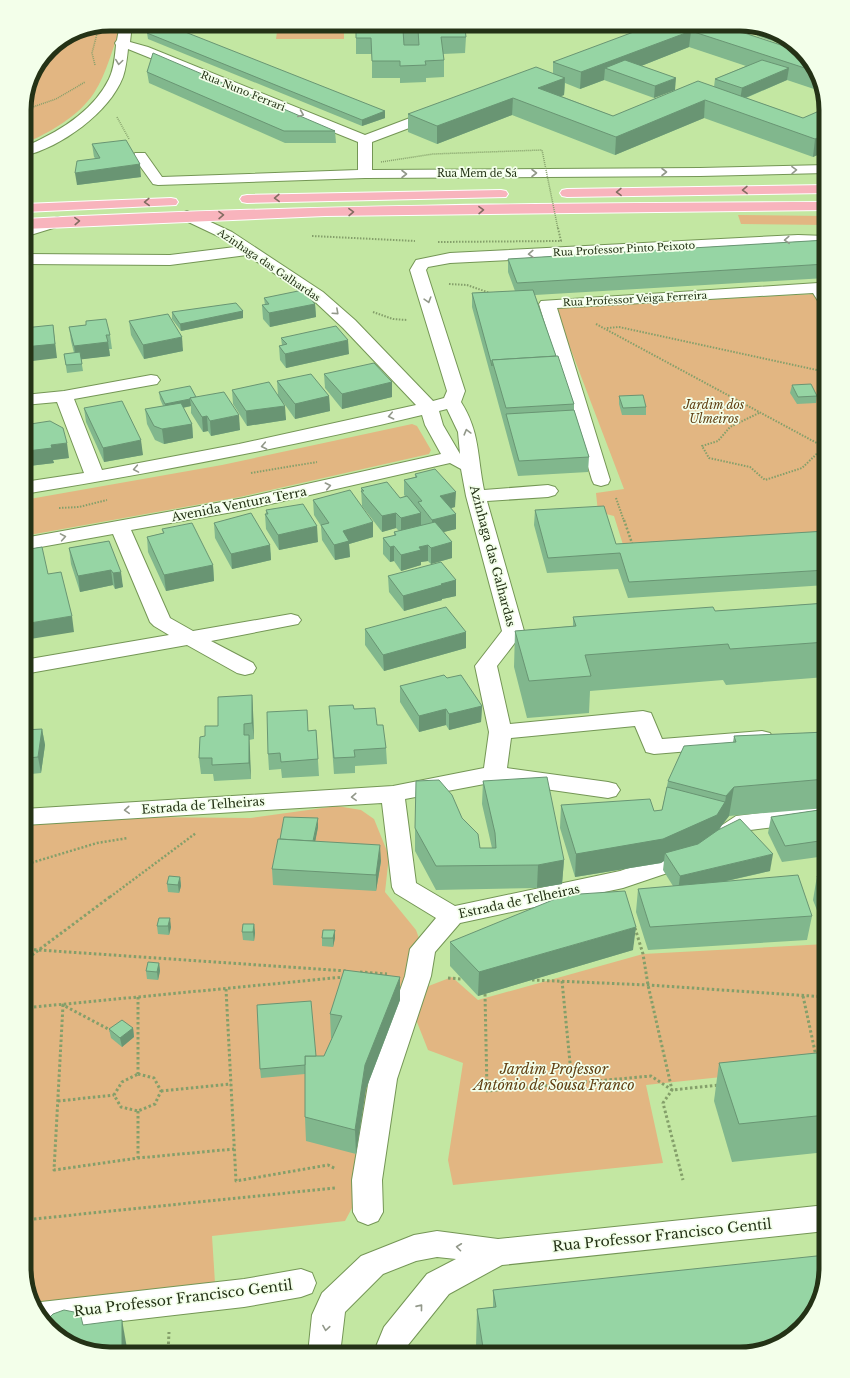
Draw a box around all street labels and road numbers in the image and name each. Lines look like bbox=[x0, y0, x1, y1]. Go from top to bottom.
street label: Rua Nuno Ferrari bbox=[199, 68, 288, 114]
street label: Rua Mem de Sá bbox=[437, 167, 518, 180]
street label: Azinhaga das Galhardas bbox=[214, 225, 323, 305]
street label: Rua Professor Pinto Peixoto bbox=[553, 239, 696, 259]
street label: Rua Professor Veiga Ferreira bbox=[562, 289, 708, 309]
street label: Avenida Ventura Terra bbox=[169, 483, 308, 525]
street label: Azinhaga das Galhardas bbox=[467, 483, 519, 628]
street label: Estrada de Telheiras bbox=[141, 793, 265, 817]
street label: Estrada de Telheiras bbox=[457, 881, 581, 921]
street label: Rua Professor Francisco Gentil bbox=[552, 1214, 773, 1255]
street label: Rua Professor Francisco Gentil bbox=[73, 1276, 294, 1320]

